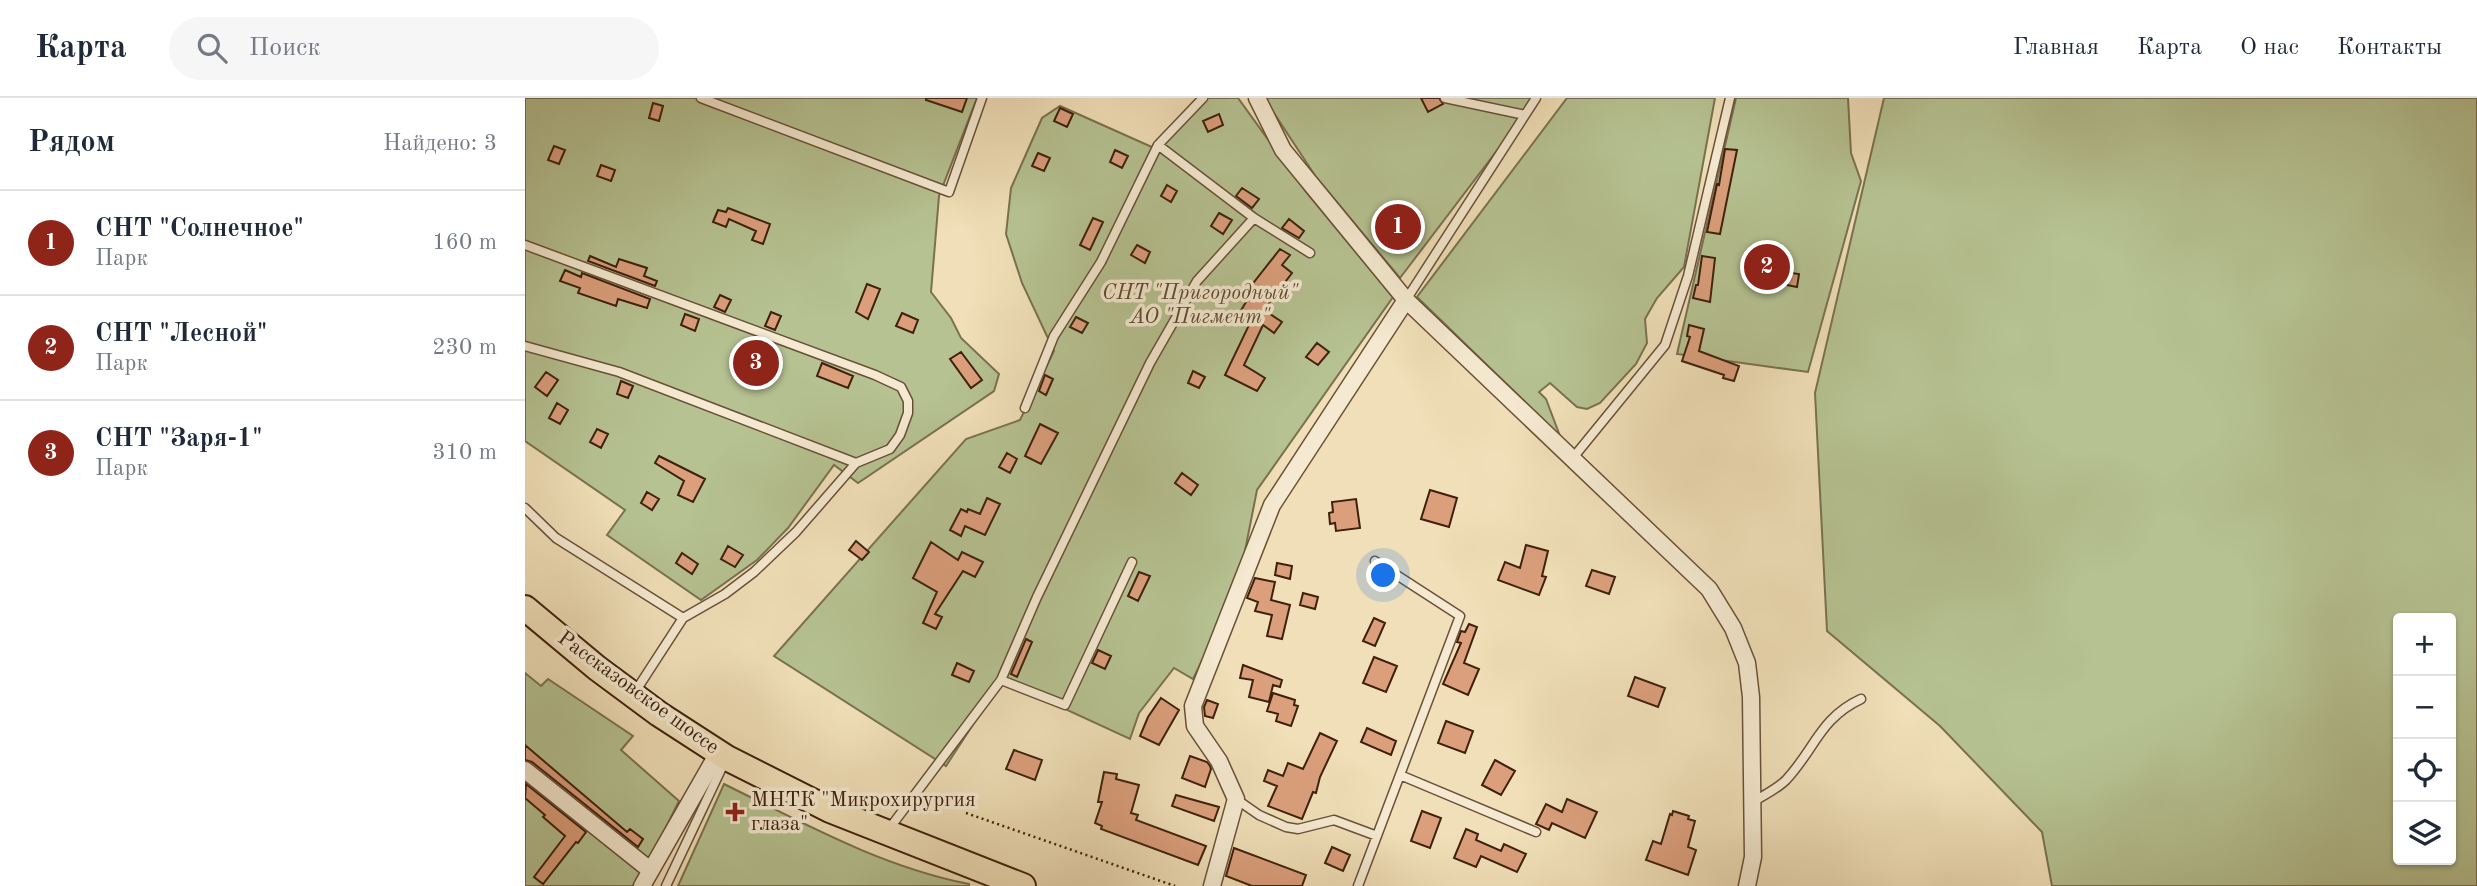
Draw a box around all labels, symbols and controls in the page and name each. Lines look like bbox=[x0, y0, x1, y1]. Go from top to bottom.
search box bbox=[169, 17, 659, 80]
icon: search bbox=[193, 29, 231, 67]
text: Карта bbox=[35, 32, 127, 65]
text: Поиск bbox=[249, 35, 321, 61]
text: Главная bbox=[2013, 36, 2099, 60]
text: Карта bbox=[2137, 36, 2202, 60]
text: О нас bbox=[2240, 36, 2299, 60]
text: Контакты bbox=[2337, 36, 2442, 60]
text: Рядом bbox=[28, 128, 115, 158]
text: Найдено: 3 bbox=[383, 132, 497, 155]
pin: 1 bbox=[1375, 201, 1421, 253]
text: СНТ "Солнечное" bbox=[95, 216, 304, 242]
text: 1 bbox=[44, 231, 58, 254]
text: 160 m bbox=[432, 231, 497, 254]
pin: 2 bbox=[1744, 241, 1790, 293]
text: Парк bbox=[95, 247, 148, 270]
park label: СНТ "Пригородный" АО "Пигмент" bbox=[1102, 283, 1299, 328]
text: СНТ "Лесной" bbox=[95, 321, 267, 347]
text: 2 bbox=[44, 336, 58, 359]
text: 230 m bbox=[432, 336, 497, 359]
pin: 3 bbox=[733, 337, 779, 389]
text: Парк bbox=[95, 352, 148, 375]
text: СНТ "Заря-1" bbox=[95, 426, 262, 452]
text: 3 bbox=[44, 441, 58, 464]
text: 310 m bbox=[432, 441, 497, 464]
text: Парк bbox=[95, 457, 148, 480]
your location bbox=[1366, 558, 1400, 592]
map controls bbox=[2393, 613, 2456, 865]
button: + bbox=[2393, 613, 2456, 676]
street label: Рассказовское шоссе bbox=[554, 628, 722, 758]
button: − bbox=[2393, 676, 2456, 739]
button: locate bbox=[2393, 739, 2456, 802]
place label: МНТК "Микрохирургия глаза" bbox=[751, 790, 976, 835]
marker: МНТК "Микрохирургия глаза" bbox=[725, 802, 745, 822]
button: layers bbox=[2393, 802, 2456, 865]

